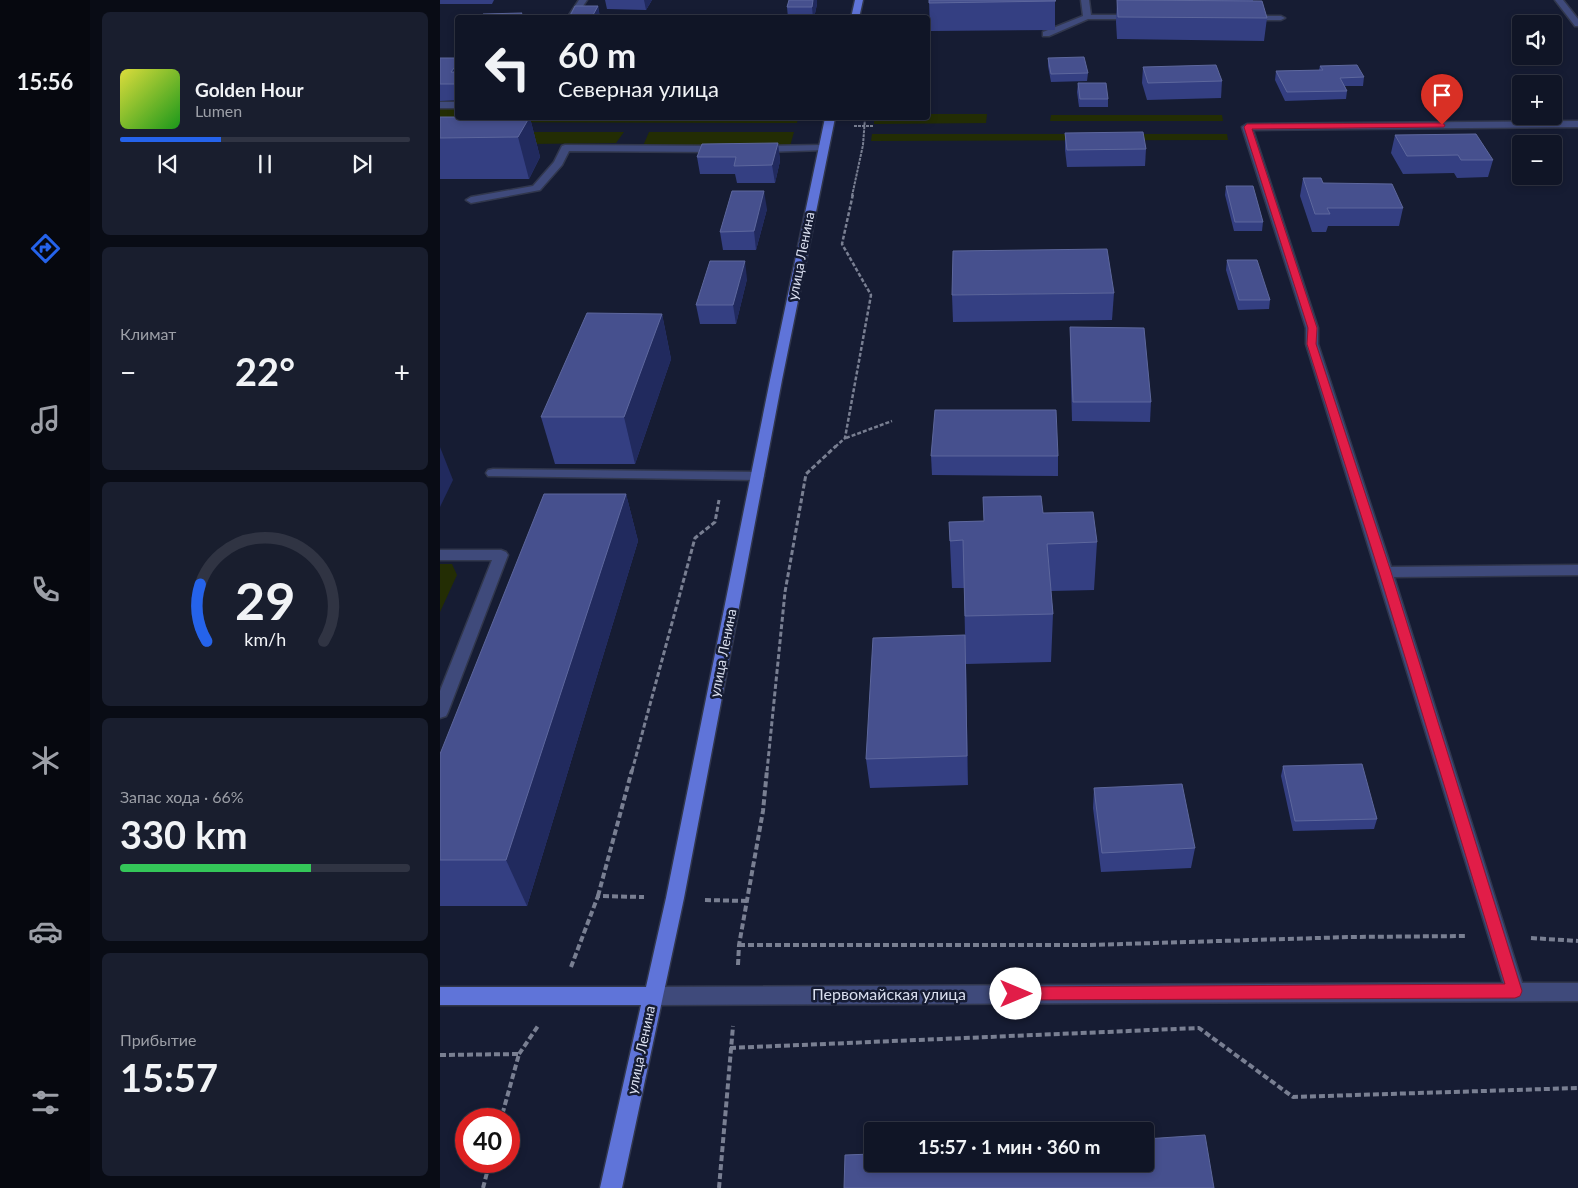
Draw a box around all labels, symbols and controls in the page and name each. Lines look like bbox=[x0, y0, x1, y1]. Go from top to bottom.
map controls bbox=[1512, 15, 1562, 185]
button: sound bbox=[1512, 15, 1562, 65]
text: 60 m bbox=[558, 33, 636, 75]
icon: left bbox=[475, 35, 540, 100]
text: 15:56 bbox=[17, 68, 73, 95]
pin bbox=[1421, 74, 1463, 125]
text: Северная улица bbox=[558, 75, 719, 102]
button: + bbox=[1512, 75, 1562, 125]
text: Golden Hour bbox=[195, 78, 304, 101]
icon: arrive bbox=[1428, 81, 1456, 109]
text: Lumen bbox=[195, 101, 242, 120]
button: − bbox=[1512, 135, 1562, 185]
icon: previous bbox=[154, 150, 182, 178]
icon: pause bbox=[251, 150, 279, 178]
icon: next bbox=[348, 150, 376, 178]
street label: улица Ленина bbox=[784, 210, 817, 302]
icon: directions bbox=[28, 231, 63, 266]
text: Климат bbox=[120, 324, 176, 343]
text: 22° bbox=[235, 348, 295, 394]
text: − bbox=[120, 355, 136, 389]
text: + bbox=[394, 355, 410, 389]
icon: music bbox=[28, 402, 63, 437]
text: 29 bbox=[235, 569, 295, 631]
icon: phone bbox=[28, 572, 63, 607]
street label: улица Ленина bbox=[706, 607, 739, 699]
text: km/h bbox=[244, 628, 286, 650]
icon: climate bbox=[28, 743, 63, 778]
text: Запас хода · 66% bbox=[120, 787, 244, 806]
text: 330 km bbox=[120, 811, 248, 857]
icon: car bbox=[28, 914, 63, 949]
position arrow bbox=[989, 967, 1041, 1019]
street label: Первомайская улица bbox=[812, 984, 966, 1003]
street label: улица Ленина bbox=[623, 1004, 658, 1096]
text: Прибытие bbox=[120, 1030, 196, 1049]
text: 15:57 bbox=[120, 1054, 218, 1100]
icon: filters bbox=[28, 1085, 63, 1120]
speed limit sign: 40 bbox=[455, 1108, 520, 1173]
text: 15:57 · 1 мин · 360 m bbox=[918, 1135, 1100, 1158]

